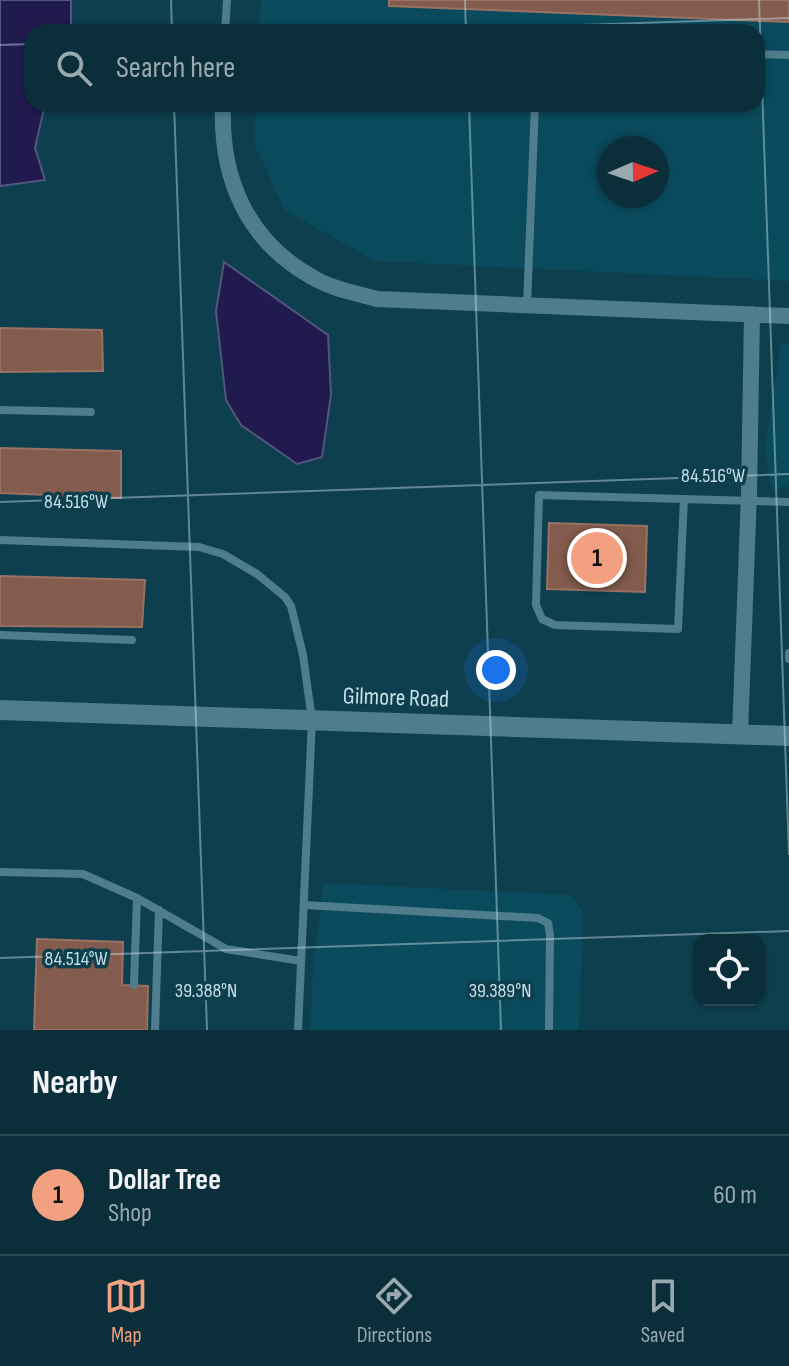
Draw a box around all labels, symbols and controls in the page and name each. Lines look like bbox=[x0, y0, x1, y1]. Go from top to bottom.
search box bbox=[24, 24, 765, 112]
icon: search bbox=[52, 46, 96, 90]
text: Search here bbox=[116, 50, 235, 86]
north arrow bbox=[597, 136, 669, 208]
text: 84.516°W bbox=[681, 464, 745, 488]
text: 84.516°W bbox=[44, 490, 108, 514]
pin: 1 bbox=[571, 528, 623, 588]
your location bbox=[476, 650, 516, 690]
street label: Gilmore Road bbox=[342, 681, 450, 714]
map controls bbox=[693, 934, 765, 1006]
button: locate bbox=[693, 934, 765, 1006]
text: 84.514°W bbox=[45, 947, 107, 971]
text: 39.388°N bbox=[175, 979, 237, 1003]
text: 39.389°N bbox=[469, 979, 531, 1003]
text: Nearby bbox=[32, 1062, 118, 1103]
text: Dollar Tree bbox=[108, 1162, 221, 1198]
text: 1 bbox=[53, 1180, 63, 1211]
text: 60 m bbox=[713, 1180, 757, 1211]
text: Shop bbox=[108, 1198, 152, 1229]
tab: Map bbox=[104, 1274, 148, 1349]
tab: Directions bbox=[357, 1274, 432, 1349]
tab: Saved bbox=[641, 1274, 685, 1349]

